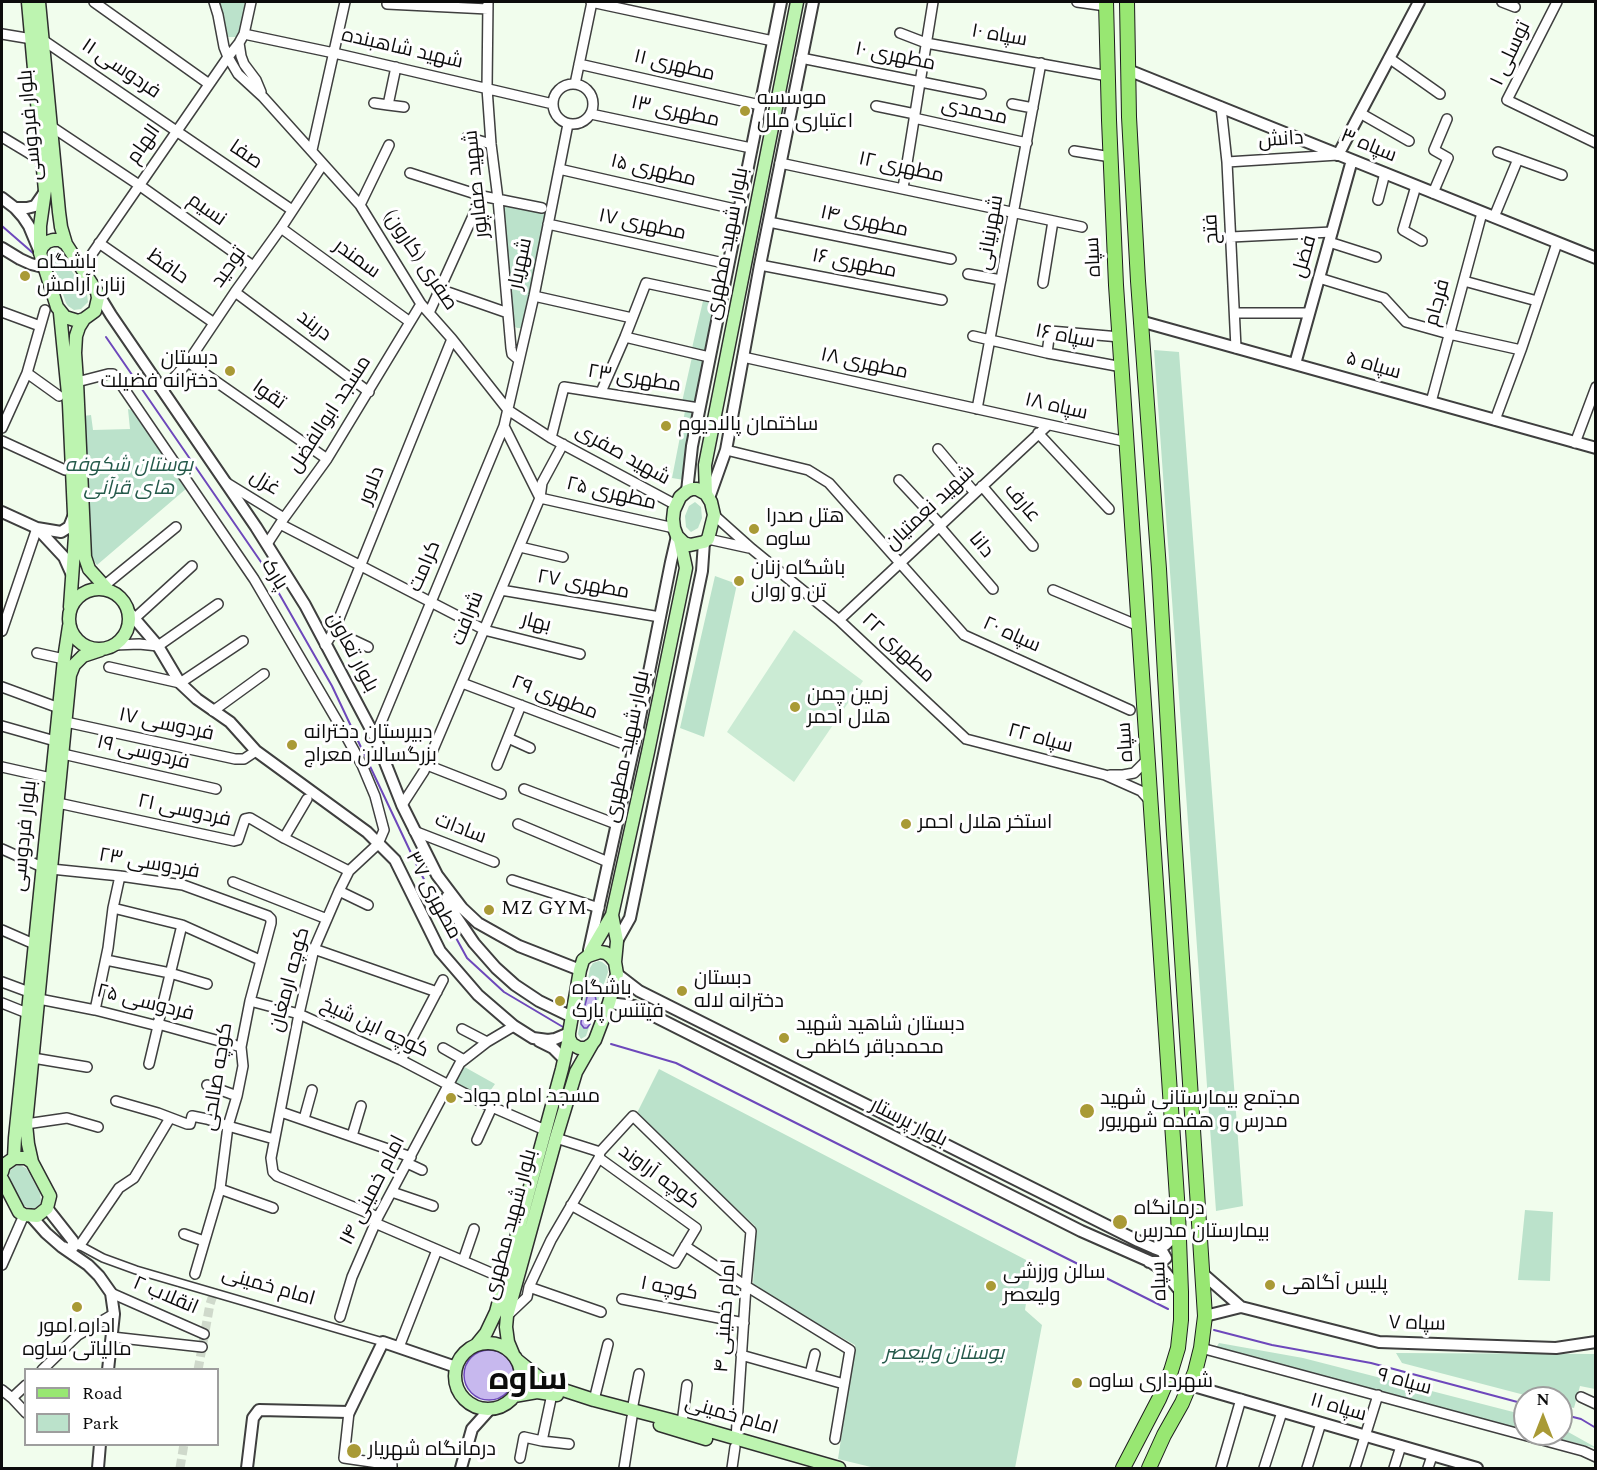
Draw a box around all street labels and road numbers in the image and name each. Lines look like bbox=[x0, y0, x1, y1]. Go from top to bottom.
street label: توسلی ۱ bbox=[1487, 18, 1537, 90]
street label: سپاه ۱۰ bbox=[969, 20, 1029, 54]
street label: شهید شاهبنده bbox=[339, 24, 465, 76]
street label: فردوسی ۱۱ bbox=[76, 35, 164, 105]
street label: مطهری ۱۰ bbox=[853, 38, 937, 78]
street label: مطهری ۱۱ bbox=[631, 46, 717, 88]
street label: بلوار فردوسی bbox=[15, 68, 49, 182]
street label: مطهری ۱۳ bbox=[629, 92, 721, 134]
street label: محمدی bbox=[939, 94, 1009, 132]
street label: الهام bbox=[123, 121, 167, 169]
street label: سپاه ۳ bbox=[1336, 125, 1400, 169]
street label: دانش bbox=[1258, 127, 1304, 155]
street label: شهید صفاپور bbox=[460, 129, 496, 239]
street label: صفا bbox=[224, 136, 266, 176]
street label: مطهری ۱۲ bbox=[856, 148, 946, 190]
street label: مطهری ۱۵ bbox=[608, 151, 698, 193]
street label: بلوار شهید مطهری bbox=[702, 166, 756, 322]
street label: نسیم bbox=[182, 189, 230, 233]
street label: شهرنیانی bbox=[974, 194, 1010, 272]
street label: مطهری ۱۴ bbox=[818, 202, 910, 244]
street label: مطهری ۱۷ bbox=[596, 205, 688, 247]
street label: صفری (کارون) bbox=[377, 206, 461, 316]
street label: فتح bbox=[1200, 213, 1226, 245]
street label: فضل bbox=[1289, 233, 1323, 281]
street label: سمندر bbox=[328, 235, 384, 285]
street label: شهریار bbox=[505, 236, 539, 292]
street label: سپاه bbox=[1082, 236, 1108, 278]
street label: توحید bbox=[207, 243, 253, 293]
street label: حافظ bbox=[142, 245, 192, 291]
street label: مطهری ۱۶ bbox=[810, 245, 898, 285]
street label: فرجام bbox=[1421, 277, 1457, 329]
street label: دربند bbox=[291, 306, 335, 348]
street label: سپاه ۱۶ bbox=[1033, 320, 1097, 356]
street label: مطهری ۱۸ bbox=[818, 344, 910, 386]
street label: سپاه ۵ bbox=[1343, 348, 1403, 386]
street label: مسجد ابوالفضل bbox=[284, 352, 378, 478]
street label: مطهری ۲۳ bbox=[586, 361, 682, 399]
street label: تقوا bbox=[247, 376, 289, 416]
street label: سپاه ۱۸ bbox=[1022, 389, 1090, 427]
street label: شهید صفری bbox=[571, 420, 673, 492]
street label: شهید نعمتیان bbox=[881, 461, 981, 557]
street label: دلاور bbox=[355, 464, 391, 508]
street label: غزل bbox=[244, 466, 284, 502]
street label: مطهری ۲۵ bbox=[564, 473, 658, 517]
street label: عارف bbox=[998, 480, 1044, 528]
street label: دانا bbox=[962, 528, 998, 564]
street label: کرامت bbox=[405, 538, 447, 596]
street label: پارک bbox=[254, 555, 292, 595]
street label: مطهری ۲۷ bbox=[535, 566, 631, 606]
street label: شرافت bbox=[447, 589, 491, 649]
street label: بلوار تعاون bbox=[320, 609, 382, 697]
street label: بهار bbox=[519, 609, 553, 639]
street label: مطهری ۲۲ bbox=[856, 609, 938, 689]
street label: سپاه ۲۰ bbox=[978, 613, 1044, 659]
street label: بلوار شهید مطهری bbox=[601, 669, 657, 825]
street label: مطهری ۲۹ bbox=[507, 672, 601, 726]
street label: فردوسی ۱۷ bbox=[116, 704, 216, 748]
street label: سپاه ۲۲ bbox=[1005, 720, 1075, 760]
street label: سپاه bbox=[1114, 721, 1140, 763]
street label: فردوسی ۱۹ bbox=[94, 732, 192, 776]
street label: بلوار فردوسی bbox=[8, 779, 44, 893]
street label: فردوسی ۲۱ bbox=[135, 790, 233, 834]
street label: سادات bbox=[431, 809, 489, 851]
street label: فردوسی ۲۳ bbox=[97, 844, 201, 886]
street label: مطهری ۳۷ bbox=[399, 848, 465, 944]
street label: کوچه ارمغان bbox=[266, 925, 316, 1035]
street label: فردوسی ۲۵ bbox=[94, 980, 196, 1028]
street label: کوچه ابن شیخ bbox=[316, 994, 432, 1064]
street label: کوچه صالحی bbox=[199, 1021, 239, 1133]
street label: بلوار پرستار bbox=[865, 1094, 951, 1154]
street label: امام خمینی ۱۴ bbox=[336, 1132, 412, 1250]
street label: کوچه آراوند bbox=[613, 1140, 703, 1216]
street label: بلوار شهید مطهری bbox=[480, 1147, 544, 1303]
street label: امام خمینی ۴ bbox=[711, 1258, 743, 1374]
street label: سپاه bbox=[1148, 1261, 1174, 1301]
street label: امام خمینی bbox=[219, 1263, 317, 1313]
street label: انقلاب ۲ bbox=[129, 1273, 201, 1321]
street label: کوچه ۱ bbox=[638, 1273, 700, 1307]
street label: سپاه ۷ bbox=[1388, 1312, 1446, 1338]
street label: سپاه ۹ bbox=[1374, 1364, 1434, 1402]
street label: سپاه ۱۱ bbox=[1307, 1390, 1369, 1428]
street label: امام خمینی bbox=[682, 1392, 780, 1442]

